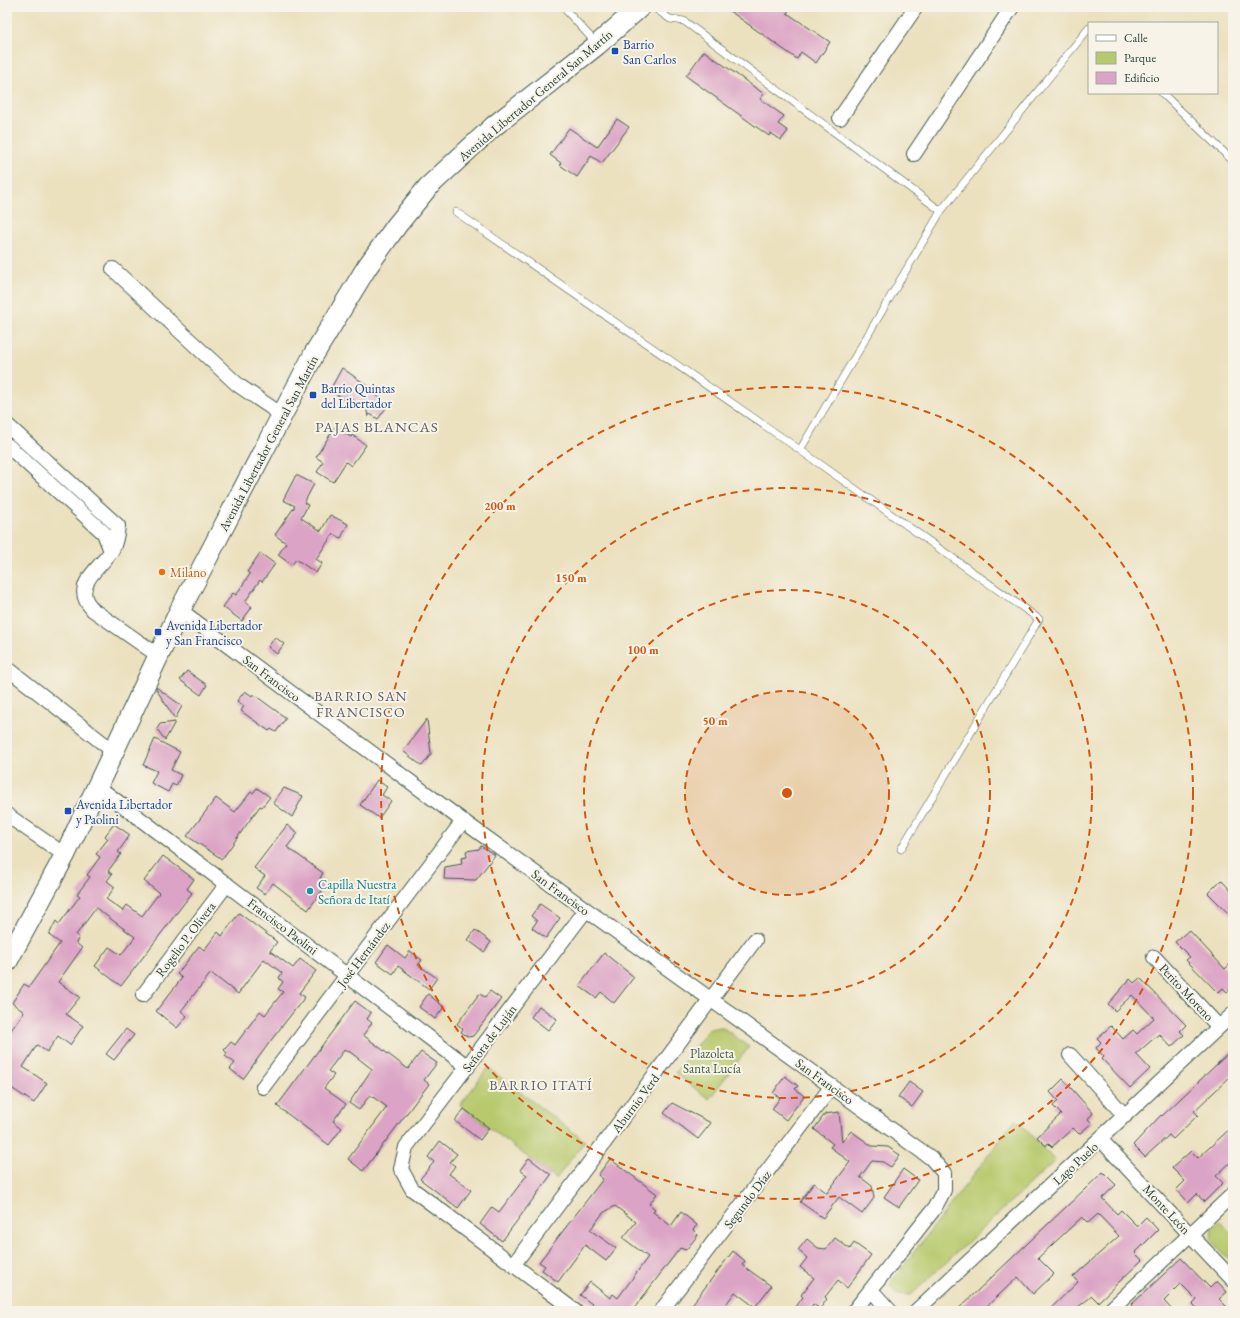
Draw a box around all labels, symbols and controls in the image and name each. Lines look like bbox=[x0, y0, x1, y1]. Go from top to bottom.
legend bbox=[1088, 22, 1218, 94]
street label: Avenida Libertador General San Martín bbox=[454, 26, 616, 166]
text: Calle bbox=[1124, 30, 1148, 46]
place label: Barrio San Carlos bbox=[623, 36, 676, 68]
marker: Barrio San Carlos bbox=[610, 46, 620, 56]
text: Parque bbox=[1124, 50, 1156, 66]
text: Edificio bbox=[1124, 70, 1160, 86]
street label: Avenida Libertador General San Martín bbox=[214, 352, 322, 535]
place label: Barrio Quintas del Libertador bbox=[321, 380, 395, 412]
marker: Barrio Quintas del Libertador bbox=[308, 390, 318, 400]
district label: PAJAS BLANCAS bbox=[315, 417, 439, 436]
text: 200 m bbox=[484, 498, 516, 514]
place label: Milano bbox=[170, 564, 207, 581]
marker: Milano bbox=[157, 567, 167, 577]
text: 150 m bbox=[555, 570, 587, 586]
place label: Avenida Libertador y San Francisco bbox=[165, 617, 263, 649]
marker: Avenida Libertador y San Francisco bbox=[153, 627, 163, 637]
text: 100 m bbox=[627, 642, 659, 658]
street label: San Francisco bbox=[239, 651, 304, 706]
district label: BARRIO SAN FRANCISCO bbox=[314, 687, 408, 721]
text: 50 m bbox=[702, 713, 728, 729]
centre of rings bbox=[780, 786, 794, 800]
place label: Avenida Libertador y Paolini bbox=[75, 796, 173, 828]
marker: Avenida Libertador y Paolini bbox=[63, 806, 73, 816]
street label: San Francisco bbox=[528, 866, 593, 919]
place label: Capilla Nuestra Señora de Itatí bbox=[318, 876, 397, 908]
marker: Capilla Nuestra Señora de Itatí bbox=[305, 886, 315, 896]
street label: Francisco Paolini bbox=[244, 894, 321, 958]
street label: Rogelio P. Olivera bbox=[152, 898, 220, 980]
street label: José Hernández bbox=[332, 918, 394, 991]
street label: Perito Moreno bbox=[1156, 960, 1218, 1025]
street label: Señora de Luján bbox=[458, 1001, 520, 1075]
park label: Plazoleta Santa Lucía bbox=[683, 1045, 742, 1077]
street label: San Francisco bbox=[792, 1055, 857, 1108]
street label: Aburnio Verd bbox=[607, 1070, 663, 1137]
district label: BARRIO ITATÍ bbox=[489, 1076, 593, 1094]
street label: Lago Puelo bbox=[1049, 1138, 1102, 1189]
street label: Segundo Díaz bbox=[720, 1167, 775, 1232]
street label: Monte León bbox=[1139, 1181, 1194, 1238]

